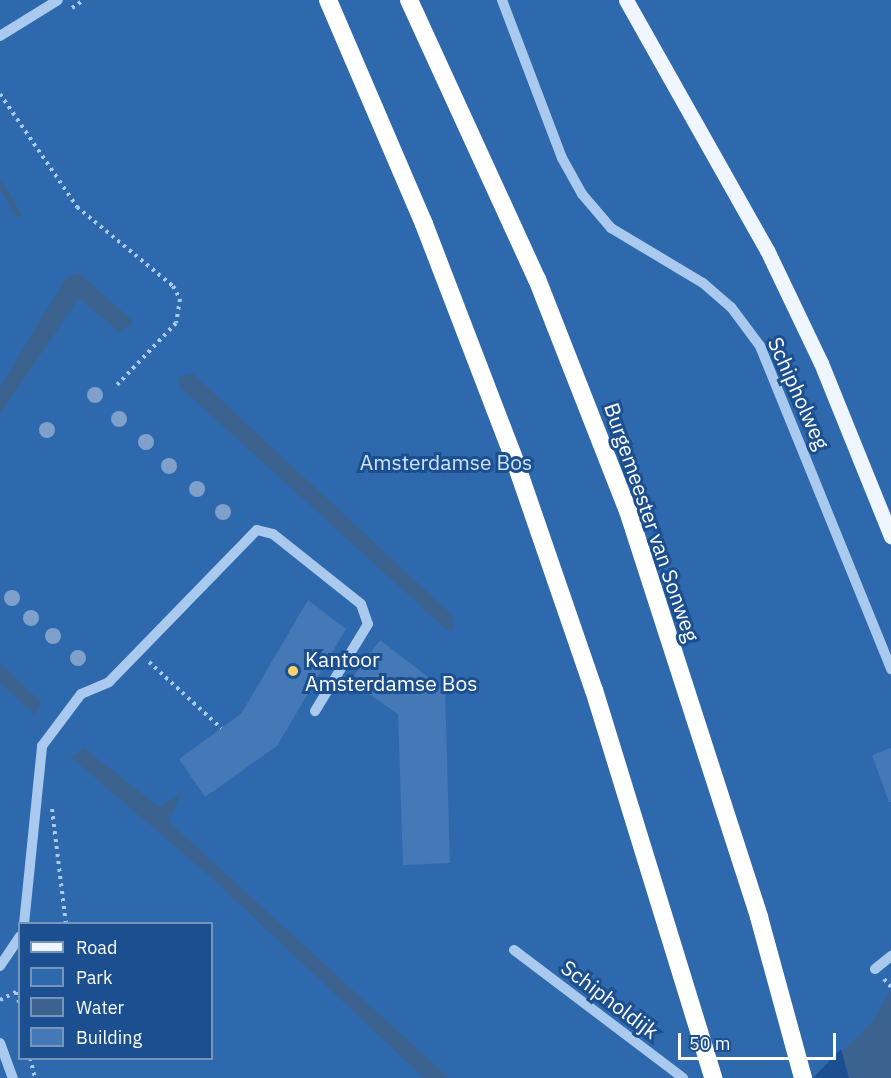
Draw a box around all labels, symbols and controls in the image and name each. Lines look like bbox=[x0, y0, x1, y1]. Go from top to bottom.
street label: Schipholweg bbox=[763, 333, 835, 453]
street label: Burgemeester van Sonweg bbox=[599, 399, 705, 645]
park label: Amsterdamse Bos bbox=[360, 449, 532, 475]
place label: Kantoor Amsterdamse Bos bbox=[305, 646, 477, 696]
marker: Kantoor Amsterdamse Bos bbox=[286, 664, 300, 678]
legend bbox=[18, 922, 213, 1060]
text: Road bbox=[76, 936, 117, 959]
street label: Schipholdijk bbox=[556, 954, 664, 1044]
text: Park bbox=[76, 966, 112, 989]
text: Water bbox=[76, 996, 124, 1019]
scale bar bbox=[681, 1021, 838, 1059]
text: Building bbox=[76, 1026, 142, 1049]
text: 50 m bbox=[689, 1032, 731, 1055]

